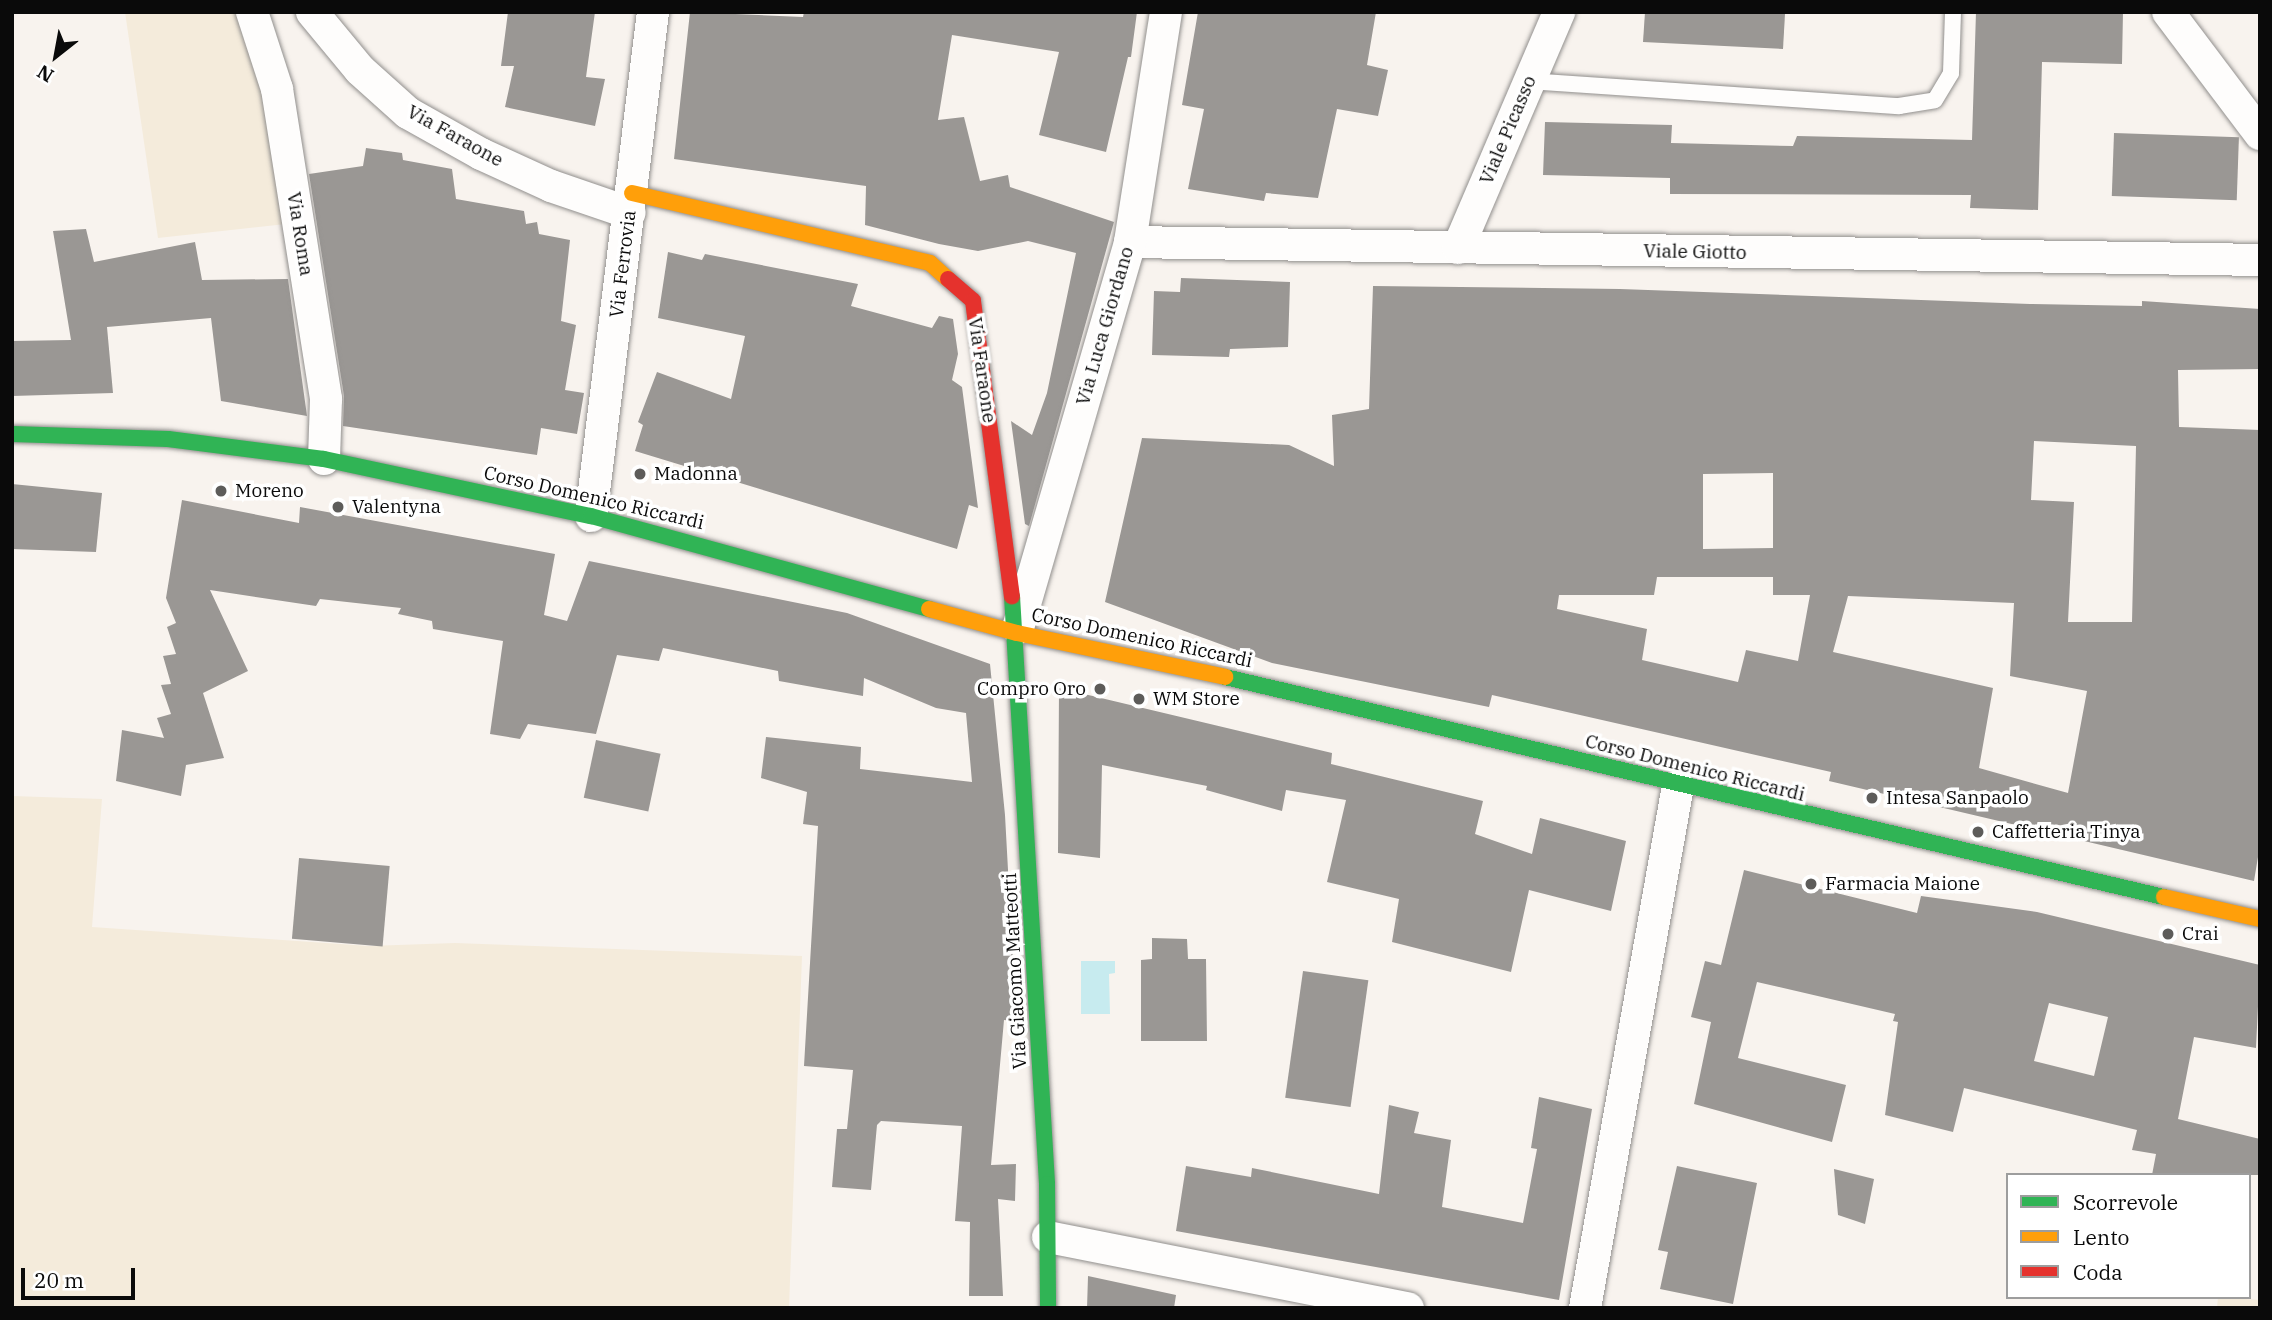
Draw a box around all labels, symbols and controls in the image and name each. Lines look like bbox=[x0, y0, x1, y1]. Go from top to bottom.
north arrow bbox=[21, 21, 91, 91]
text: N bbox=[33, 60, 58, 88]
street label: Viale Picasso bbox=[1475, 72, 1541, 188]
street label: Via Faraone bbox=[403, 100, 507, 172]
street label: Via Roma bbox=[282, 190, 318, 278]
street label: Via Ferrovia bbox=[605, 209, 641, 319]
street label: Viale Giotto bbox=[1643, 240, 1747, 264]
street label: Via Luca Giordano bbox=[1071, 244, 1139, 408]
street label: Via Faraone bbox=[963, 316, 1001, 424]
street label: Corso Domenico Riccardi bbox=[482, 462, 706, 534]
place label: Madonna bbox=[654, 463, 738, 485]
marker: Madonna bbox=[632, 466, 648, 482]
place label: Moreno bbox=[235, 480, 304, 502]
marker: Moreno bbox=[213, 483, 229, 499]
place label: Valentyna bbox=[352, 496, 441, 518]
marker: Valentyna bbox=[330, 499, 346, 515]
street label: Corso Domenico Riccardi bbox=[1029, 603, 1255, 673]
place label: Compro Oro bbox=[977, 678, 1086, 700]
marker: Compro Oro bbox=[1092, 681, 1108, 697]
place label: WM Store bbox=[1153, 688, 1240, 710]
marker: WM Store bbox=[1131, 691, 1147, 707]
street label: Corso Domenico Riccardi bbox=[1583, 730, 1807, 806]
place label: Intesa Sanpaolo bbox=[1886, 787, 2029, 809]
marker: Intesa Sanpaolo bbox=[1864, 790, 1880, 806]
place label: Caffetteria Tinya bbox=[1992, 821, 2141, 843]
marker: Caffetteria Tinya bbox=[1970, 824, 1986, 840]
street label: Via Giacomo Matteotti bbox=[998, 872, 1032, 1070]
place label: Farmacia Maione bbox=[1825, 873, 1980, 895]
marker: Farmacia Maione bbox=[1803, 876, 1819, 892]
place label: Crai bbox=[2182, 923, 2219, 945]
marker: Crai bbox=[2160, 926, 2176, 942]
legend bbox=[2006, 1173, 2251, 1299]
text: Scorrevole bbox=[2073, 1188, 2178, 1216]
text: Lento bbox=[2073, 1223, 2129, 1251]
scale bar bbox=[24, 1254, 138, 1298]
text: Coda bbox=[2073, 1258, 2123, 1286]
text: 20 m bbox=[34, 1266, 84, 1294]

